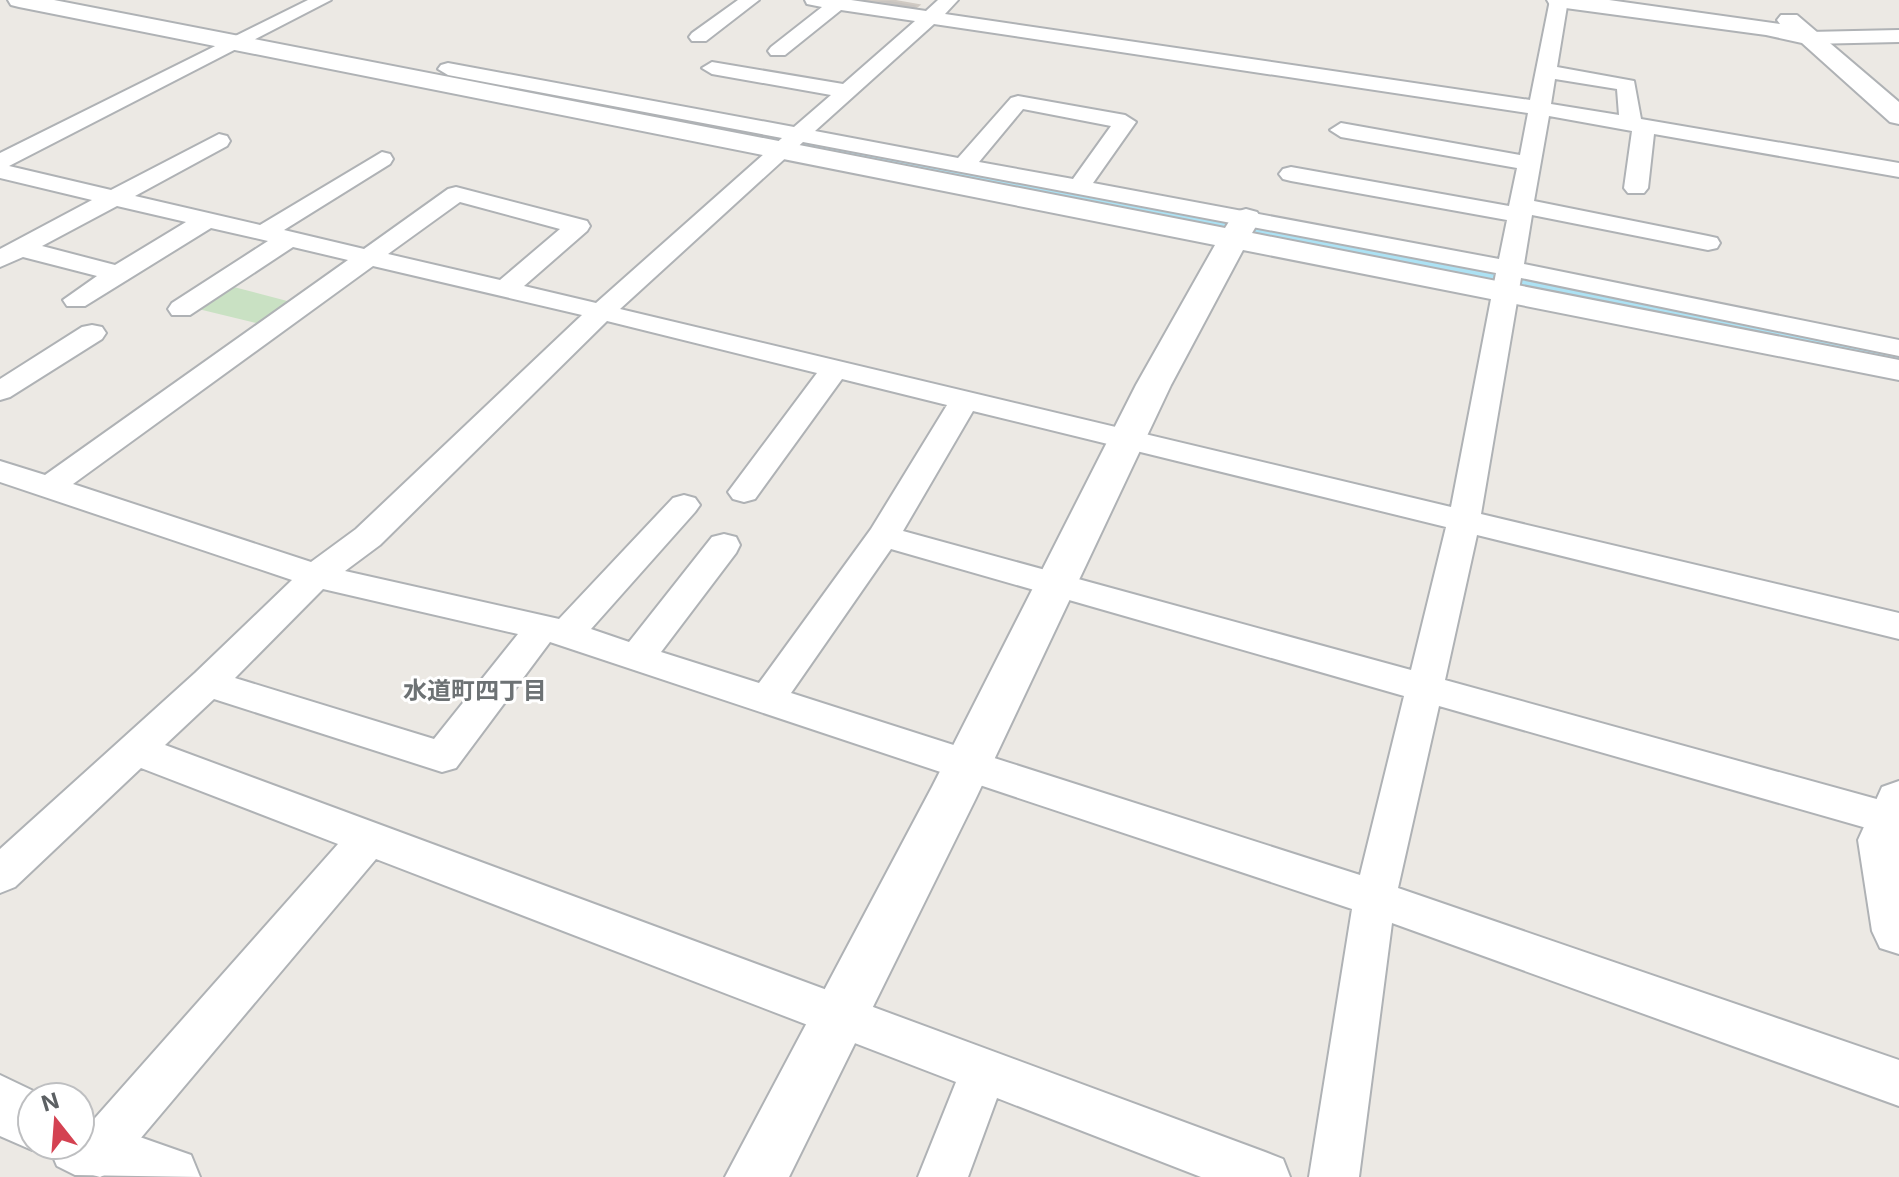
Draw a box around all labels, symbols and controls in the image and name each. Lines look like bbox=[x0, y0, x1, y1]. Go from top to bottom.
district label: 水道町四丁目 bbox=[403, 676, 547, 705]
north arrow bbox=[16, 1081, 96, 1161]
text: N bbox=[38, 1087, 62, 1117]

